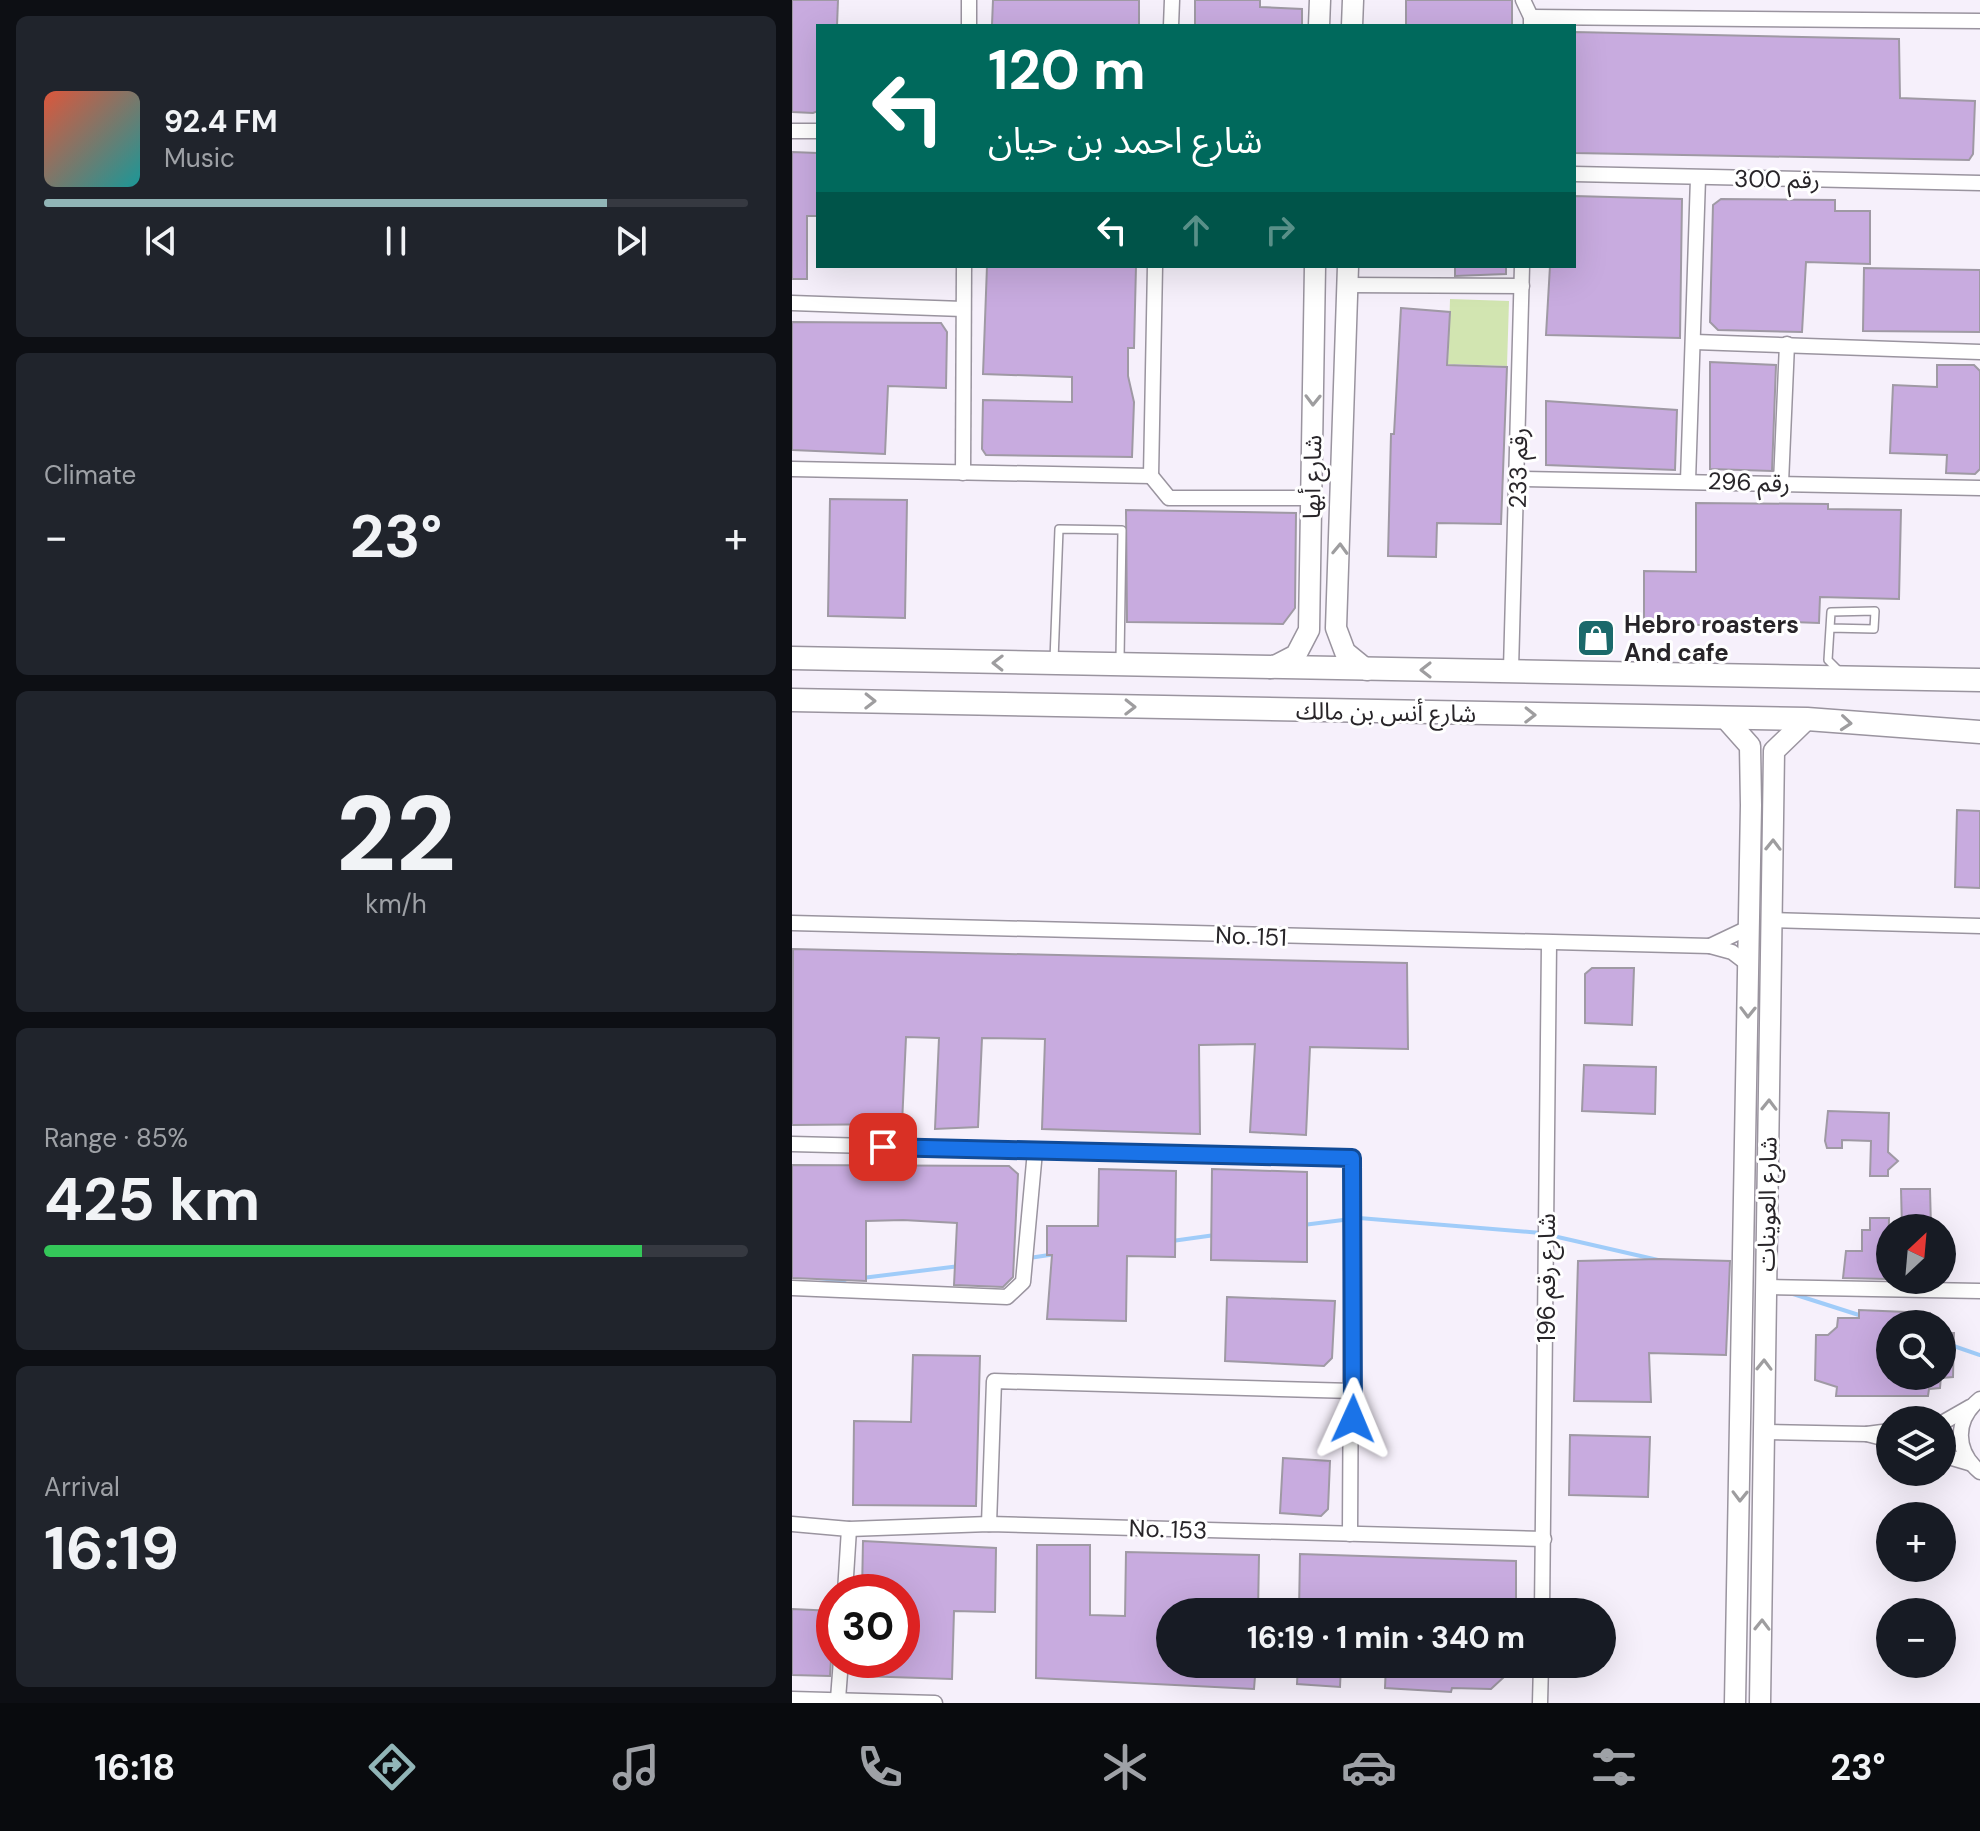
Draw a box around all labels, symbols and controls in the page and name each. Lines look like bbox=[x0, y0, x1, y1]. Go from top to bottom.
text: 120 m bbox=[988, 33, 1146, 106]
icon: left bbox=[856, 56, 960, 160]
text: 92.4 FM bbox=[164, 102, 278, 141]
text: شارع احمد بن حيان bbox=[988, 117, 1262, 164]
text: Music bbox=[164, 141, 235, 175]
street label: رقم 300 bbox=[1734, 163, 1820, 197]
icon: left bbox=[1090, 208, 1134, 252]
icon: ahead bbox=[1174, 208, 1218, 252]
icon: right bbox=[1258, 208, 1302, 252]
icon: previous bbox=[139, 219, 183, 263]
icon: pause bbox=[374, 219, 418, 263]
icon: next bbox=[609, 219, 653, 263]
one-way arrow bbox=[1304, 394, 1322, 407]
street label: رقم 233 bbox=[1502, 427, 1536, 509]
street label: شارع أبها bbox=[1296, 435, 1330, 520]
text: Climate bbox=[44, 458, 136, 492]
street label: رقم 296 bbox=[1707, 465, 1791, 501]
text: 23° bbox=[350, 497, 442, 576]
text: − bbox=[44, 508, 68, 566]
text: + bbox=[724, 508, 748, 566]
one-way arrow bbox=[1331, 542, 1348, 555]
place label: Hebro roasters And cafe bbox=[1624, 609, 1799, 668]
shop icon: Hebro roasters And cafe bbox=[1575, 617, 1617, 659]
one-way arrow bbox=[991, 654, 1004, 672]
one-way arrow bbox=[1419, 661, 1432, 679]
one-way arrow bbox=[864, 693, 877, 710]
street label: شارع أنس بن مالك bbox=[1295, 695, 1476, 731]
one-way arrow bbox=[1124, 698, 1137, 715]
one-way arrow bbox=[1524, 706, 1537, 723]
one-way arrow bbox=[1840, 714, 1853, 731]
text: 22 bbox=[336, 767, 456, 902]
one-way arrow bbox=[1764, 838, 1782, 851]
text: km/h bbox=[365, 887, 427, 921]
street label: No. 151 bbox=[1215, 919, 1287, 953]
one-way arrow bbox=[1740, 1006, 1757, 1019]
one-way arrow bbox=[1760, 1098, 1777, 1111]
pin bbox=[849, 1113, 917, 1181]
text: Range · 85% bbox=[44, 1121, 188, 1155]
icon: arrive bbox=[861, 1125, 905, 1169]
street label: شارع العوينات bbox=[1750, 1136, 1786, 1272]
text: 425 km bbox=[44, 1160, 260, 1239]
street label: شارع رقم 196 bbox=[1531, 1213, 1564, 1343]
north arrow bbox=[1876, 1214, 1956, 1294]
map controls bbox=[1876, 1214, 1956, 1678]
button: search bbox=[1876, 1310, 1956, 1390]
one-way arrow bbox=[1756, 1358, 1773, 1371]
position arrow bbox=[1311, 1377, 1395, 1461]
button: layers bbox=[1876, 1406, 1956, 1486]
text: Arrival bbox=[44, 1470, 120, 1504]
one-way arrow bbox=[1731, 1490, 1749, 1503]
button: + bbox=[1876, 1502, 1956, 1582]
text: 16:19 bbox=[44, 1509, 179, 1588]
street label: No. 153 bbox=[1128, 1512, 1208, 1546]
speed limit sign: 30 bbox=[816, 1574, 920, 1678]
button: − bbox=[1876, 1598, 1956, 1678]
text: 16:19 · 1 min · 340 m bbox=[1247, 1618, 1525, 1657]
one-way arrow bbox=[1753, 1618, 1770, 1631]
icon: directions bbox=[364, 1739, 420, 1795]
icon: music bbox=[608, 1739, 664, 1795]
icon: phone bbox=[852, 1739, 908, 1795]
icon: climate bbox=[1097, 1739, 1153, 1795]
icon: car bbox=[1341, 1739, 1397, 1795]
icon: filters bbox=[1586, 1739, 1642, 1795]
text: 16:18 bbox=[94, 1744, 175, 1791]
text: 23° bbox=[1830, 1744, 1886, 1791]

